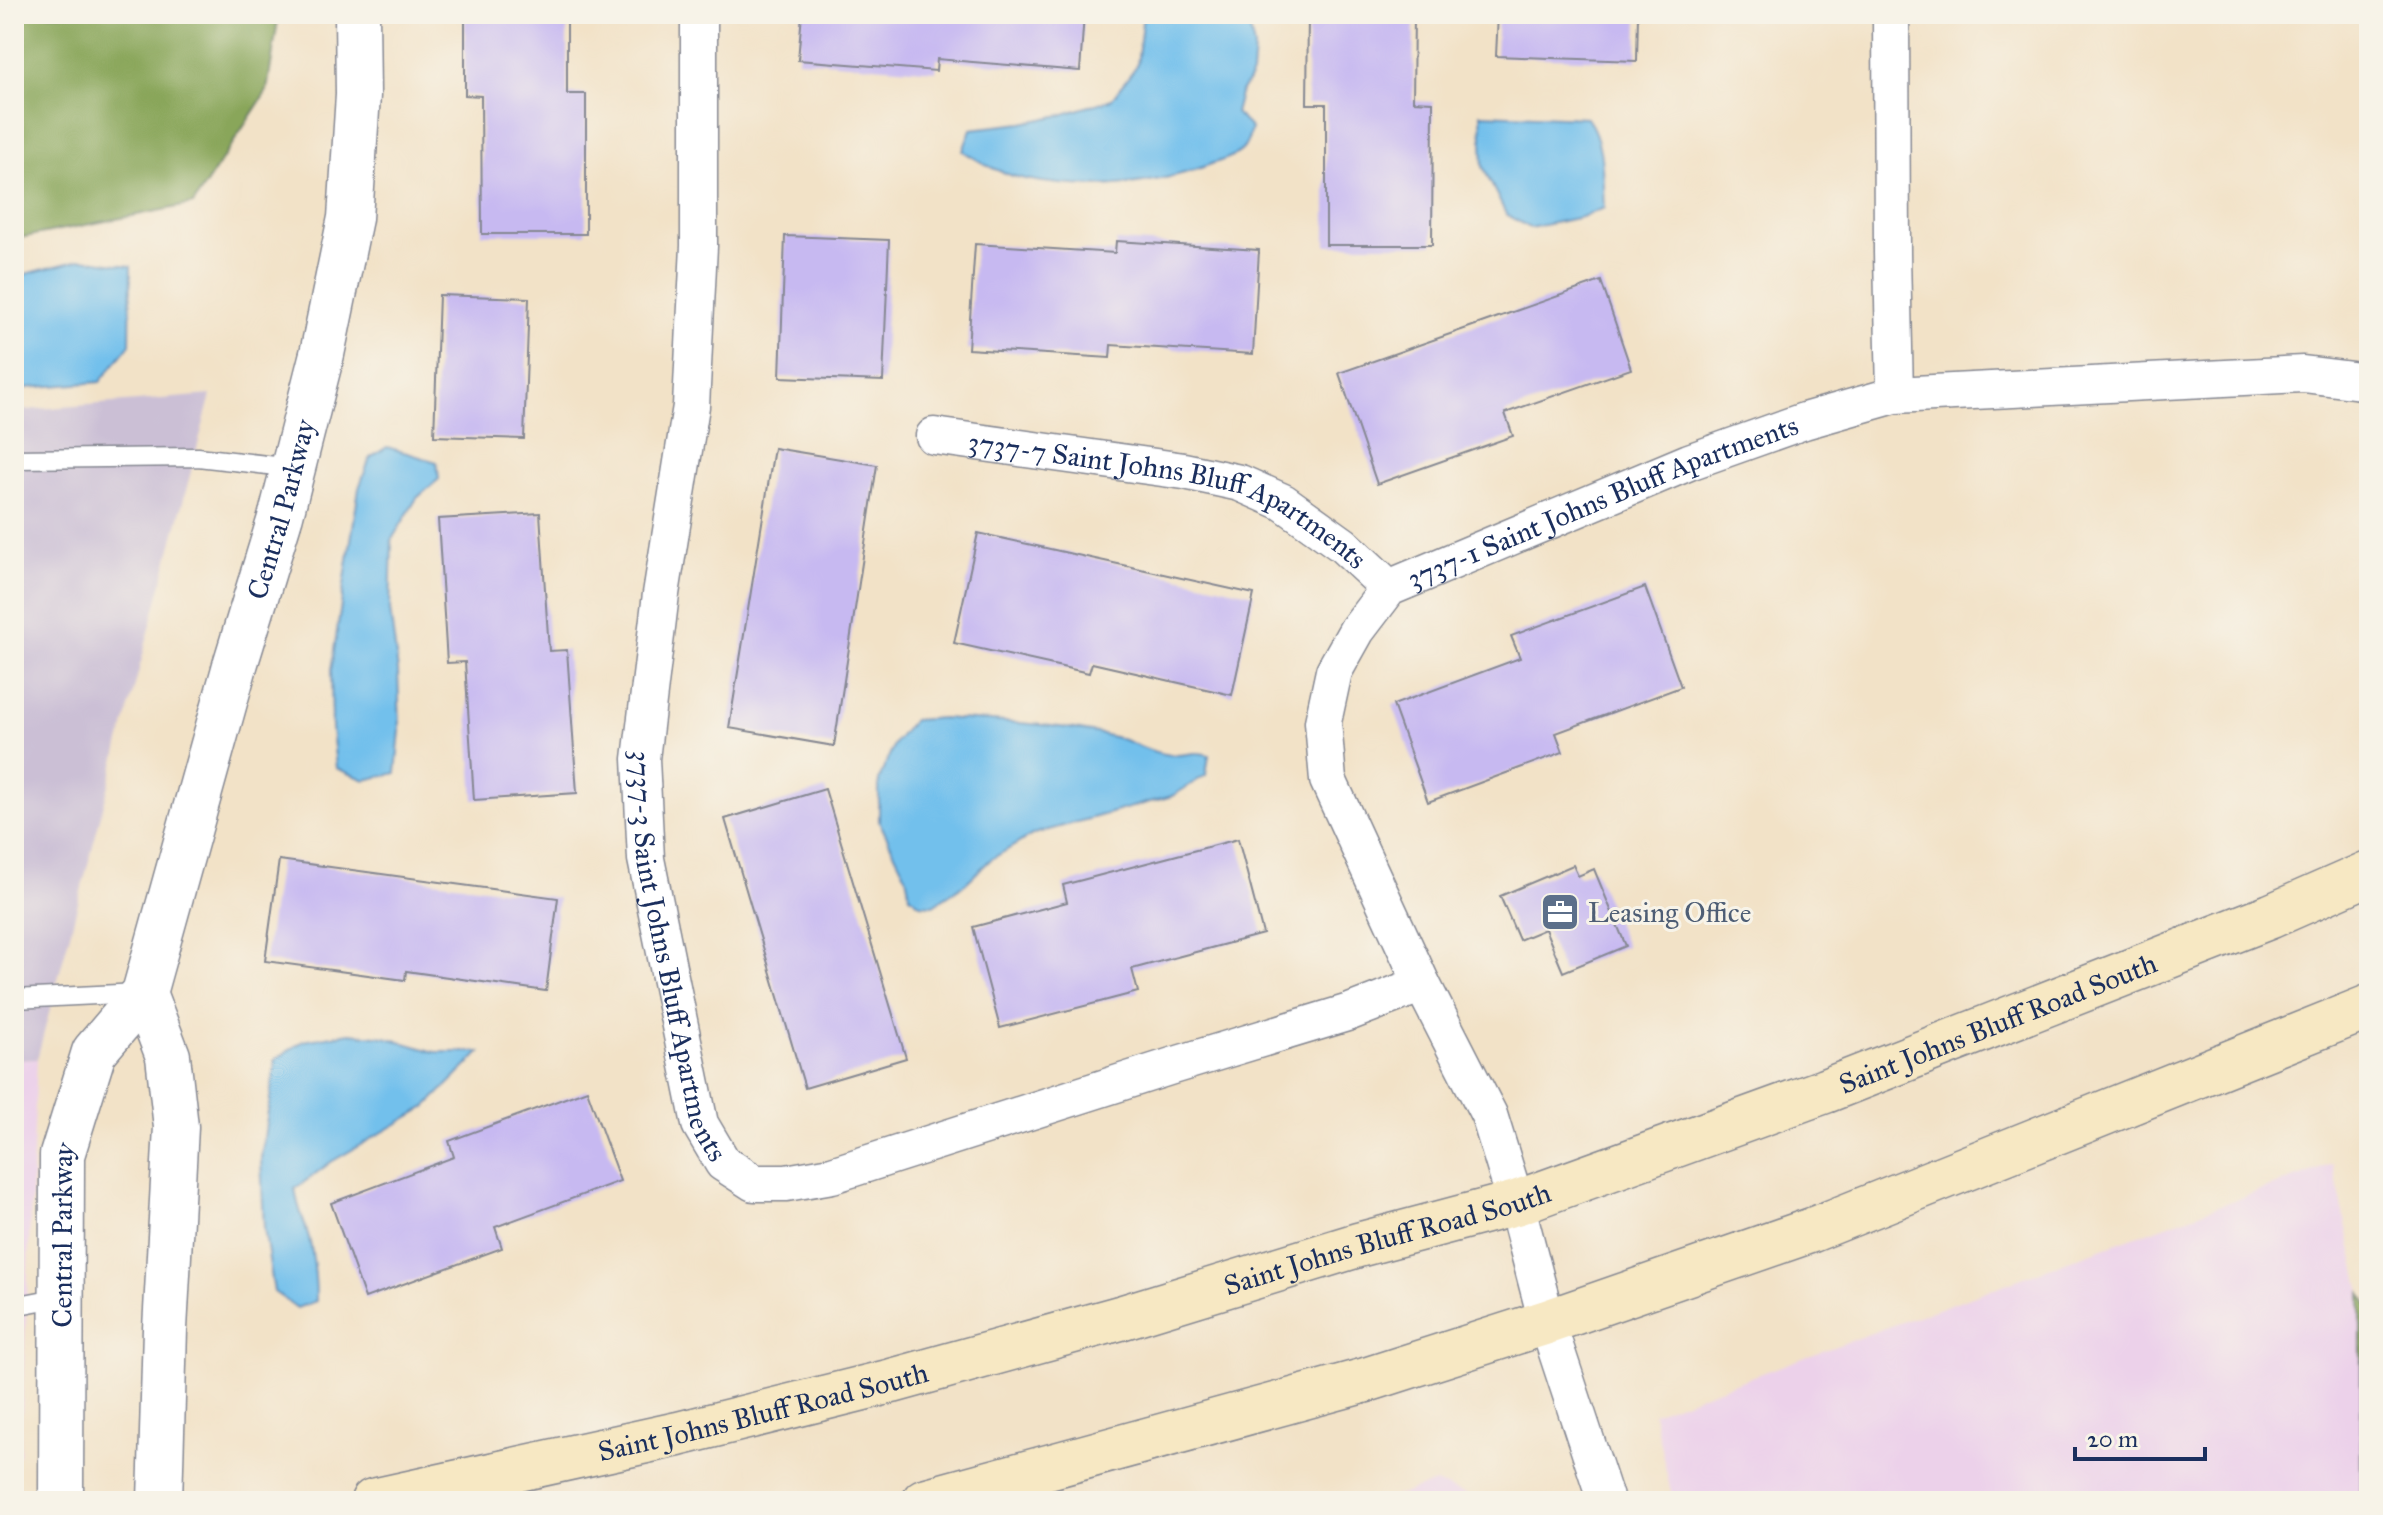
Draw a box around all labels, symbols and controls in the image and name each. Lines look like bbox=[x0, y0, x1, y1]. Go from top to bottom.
street label: 3737-1 Saint Johns Bluff Apartments bbox=[1402, 408, 1803, 596]
street label: Central Parkway bbox=[239, 415, 323, 604]
street label: 3737-7 Saint Johns Bluff Apartments bbox=[966, 424, 1374, 576]
street label: 3737-3 Saint Johns Bluff Apartments bbox=[623, 749, 735, 1168]
office icon: Leasing Office bbox=[1539, 891, 1581, 933]
place label: Leasing Office bbox=[1588, 895, 1751, 930]
street label: Saint Johns Bluff Road South bbox=[1834, 945, 2162, 1102]
street label: Central Parkway bbox=[45, 1137, 83, 1328]
street label: Saint Johns Bluff Road South bbox=[1220, 1175, 1556, 1303]
street label: Saint Johns Bluff Road South bbox=[595, 1355, 933, 1469]
scale bar bbox=[2075, 1411, 2205, 1461]
text: 20 m bbox=[2087, 1424, 2138, 1454]

